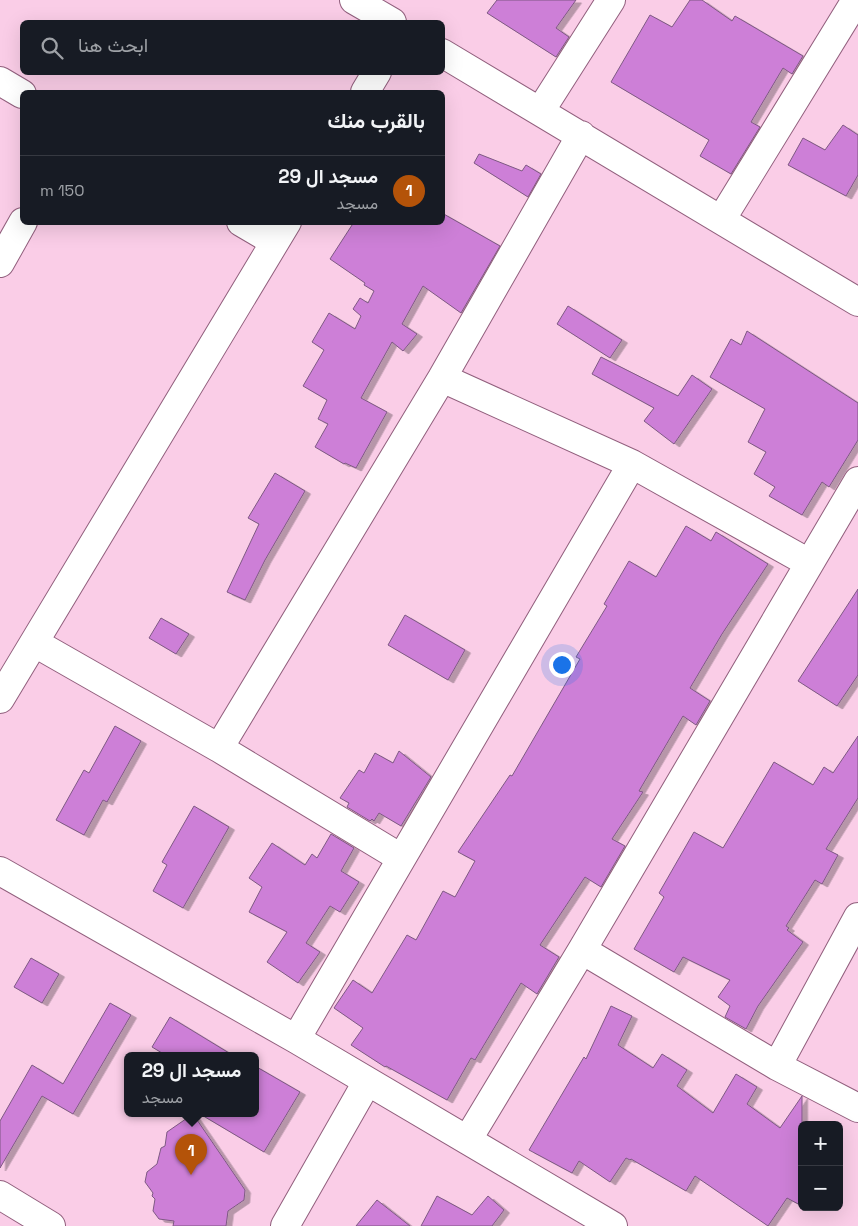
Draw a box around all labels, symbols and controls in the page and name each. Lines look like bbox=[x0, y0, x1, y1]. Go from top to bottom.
search box bbox=[20, 20, 445, 75]
text: ابحث هنا bbox=[78, 33, 148, 58]
icon: search bbox=[38, 34, 66, 62]
text: بالقرب منك bbox=[327, 107, 425, 134]
text: مسجد ال 29 bbox=[278, 164, 378, 189]
text: 150 m bbox=[40, 180, 84, 201]
text: 1 bbox=[405, 180, 413, 201]
text: مسجد bbox=[337, 193, 378, 214]
your location bbox=[549, 652, 575, 678]
popup bbox=[124, 1052, 259, 1117]
text: مسجد ال 29 bbox=[142, 1058, 241, 1083]
text: مسجد bbox=[142, 1087, 183, 1108]
map controls bbox=[798, 1121, 843, 1211]
button: + bbox=[798, 1121, 843, 1166]
pin: 1 bbox=[175, 1134, 207, 1175]
button: − bbox=[798, 1166, 843, 1211]

